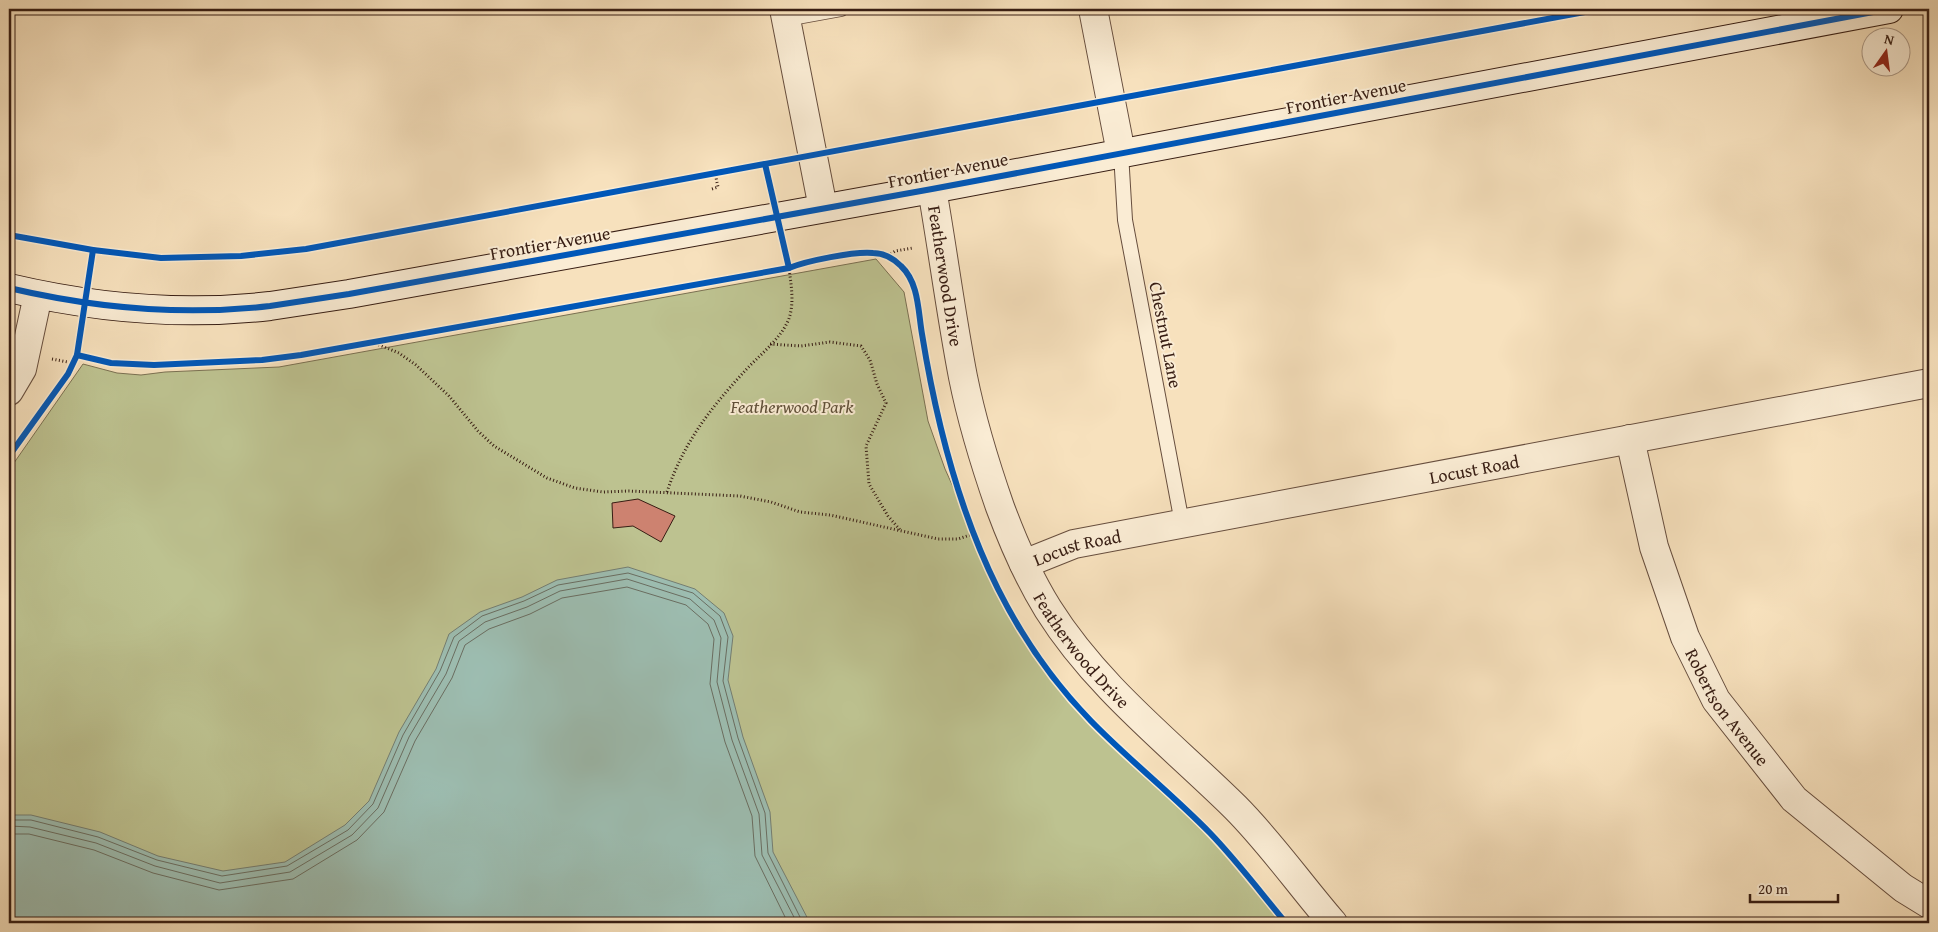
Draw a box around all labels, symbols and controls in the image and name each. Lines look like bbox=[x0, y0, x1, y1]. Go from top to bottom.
north arrow bbox=[1860, 28, 1910, 78]
text: N bbox=[1882, 29, 1897, 50]
street label: Frontier Avenue bbox=[1284, 71, 1408, 121]
street label: Frontier Avenue bbox=[886, 145, 1010, 195]
street label: Featherwood Drive bbox=[922, 203, 971, 348]
street label: Frontier Avenue bbox=[488, 219, 612, 267]
street label: Chestnut Lane bbox=[1142, 279, 1190, 391]
park label: Featherwood Park bbox=[730, 393, 854, 420]
street label: Locust Road bbox=[1427, 447, 1522, 490]
street label: Locust Road bbox=[1029, 522, 1124, 573]
street label: Featherwood Drive bbox=[1027, 587, 1137, 714]
street label: Robertson Avenue bbox=[1679, 643, 1776, 772]
scale bar bbox=[1750, 872, 1838, 904]
text: 20 m bbox=[1758, 878, 1789, 899]

